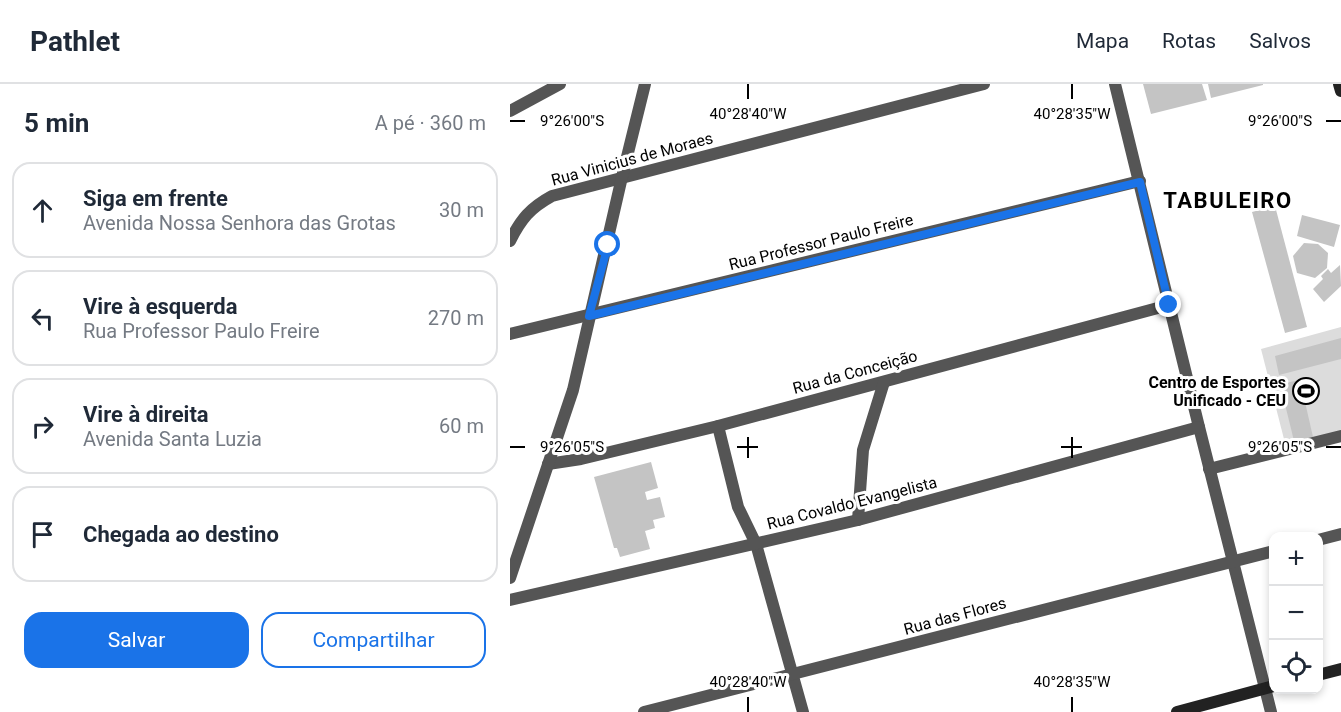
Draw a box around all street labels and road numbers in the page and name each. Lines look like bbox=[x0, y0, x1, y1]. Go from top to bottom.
street label: Rua Vinicius de Moraes bbox=[549, 128, 715, 190]
street label: Rua Professor Paulo Freire bbox=[727, 210, 915, 274]
street label: Rua da Conceição bbox=[791, 346, 919, 398]
street label: Rua Covaldo Evangelista bbox=[765, 473, 939, 533]
street label: Rua das Flores bbox=[902, 593, 1008, 639]

